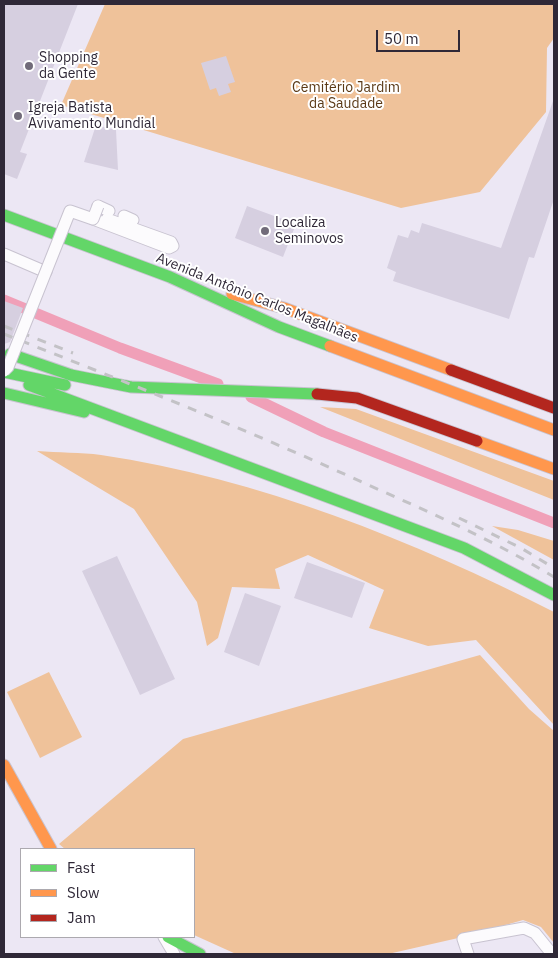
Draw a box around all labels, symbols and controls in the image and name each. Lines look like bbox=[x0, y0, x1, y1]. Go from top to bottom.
scale bar bbox=[378, 20, 462, 52]
text: 50 m bbox=[384, 29, 419, 48]
place label: Shopping da Gente bbox=[39, 50, 98, 82]
marker: Shopping da Gente bbox=[23, 60, 35, 72]
park label: Cemitério Jardim da Saudade bbox=[292, 80, 400, 112]
place label: Igreja Batista Avivamento Mundial bbox=[28, 100, 155, 132]
marker: Igreja Batista Avivamento Mundial bbox=[12, 110, 24, 122]
place label: Localiza Seminovos bbox=[275, 215, 344, 248]
marker: Localiza Seminovos bbox=[259, 225, 271, 237]
street label: Avenida Antônio Carlos Magalhães bbox=[154, 250, 360, 346]
legend bbox=[20, 848, 195, 938]
text: Fast bbox=[67, 858, 95, 877]
text: Slow bbox=[67, 883, 100, 902]
text: Jam bbox=[67, 908, 96, 927]

